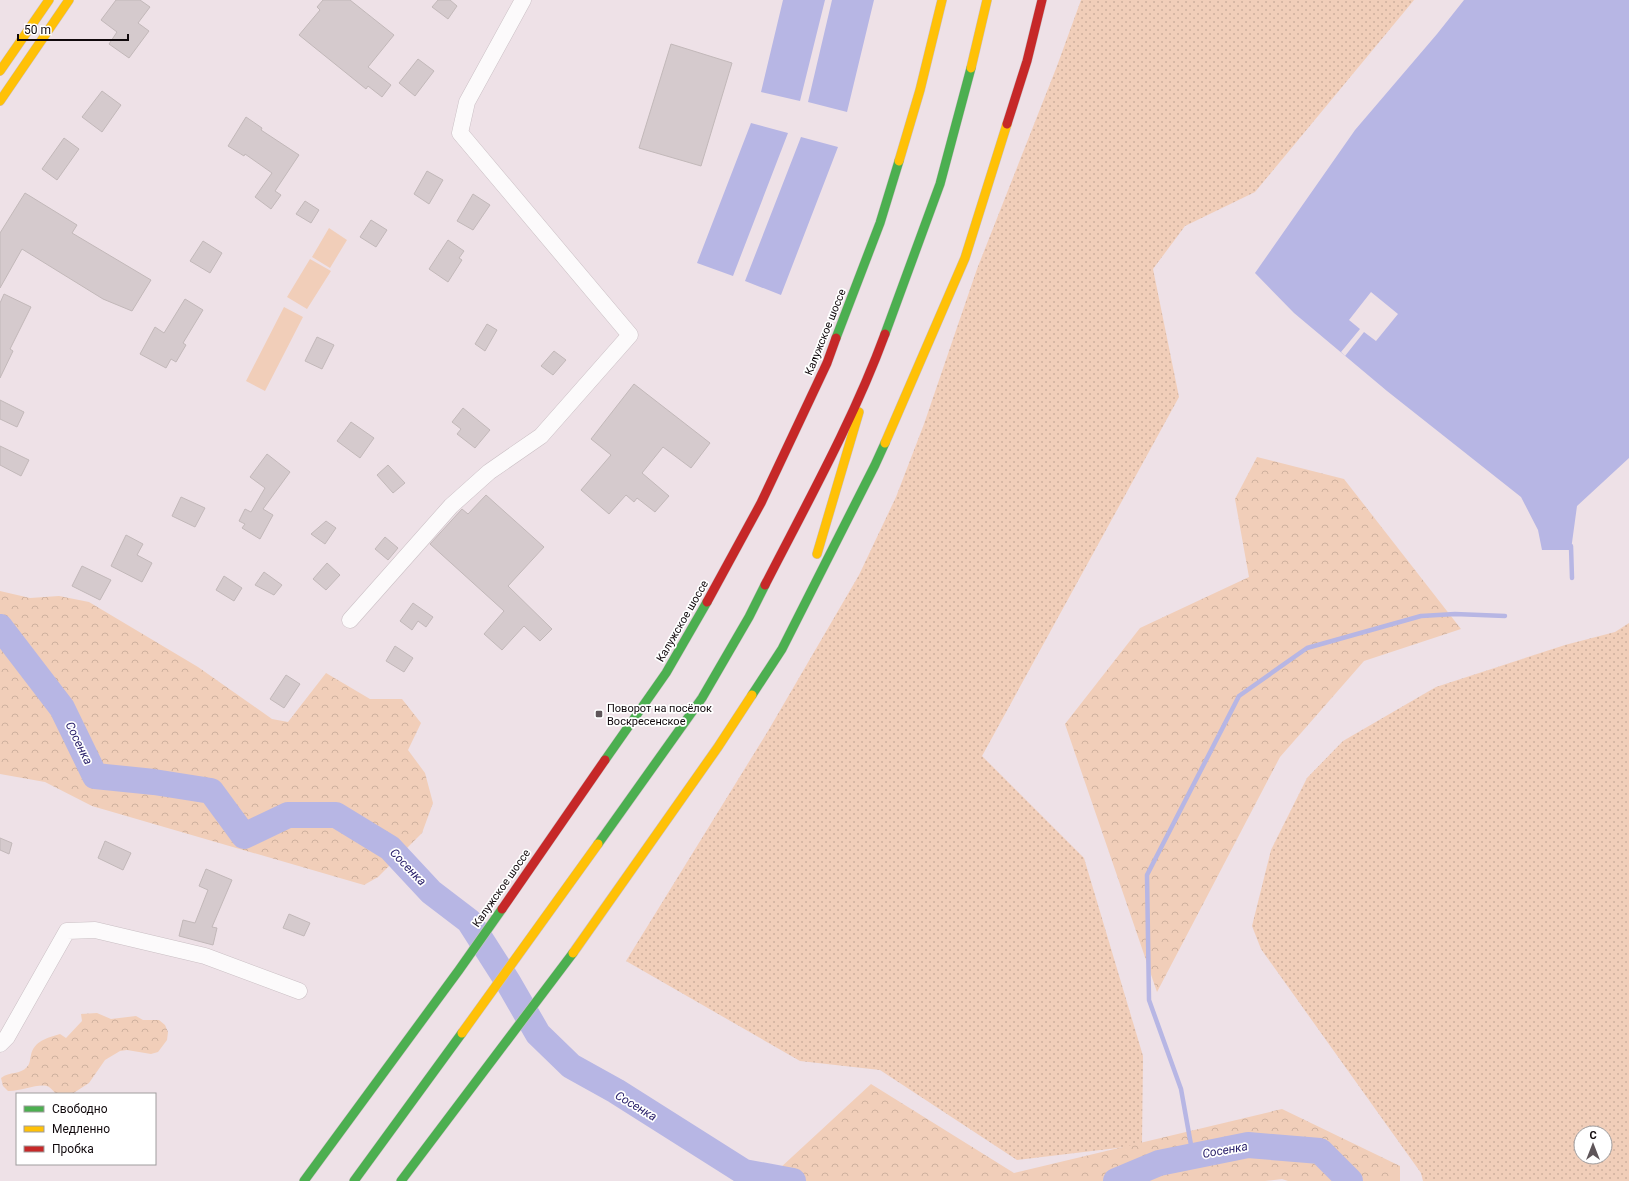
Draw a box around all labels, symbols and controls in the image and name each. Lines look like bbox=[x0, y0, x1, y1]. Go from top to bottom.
scale bar bbox=[18, 16, 128, 42]
text: 50 m bbox=[24, 23, 51, 37]
street label: Калужское шоссе bbox=[802, 287, 849, 377]
street label: Калужское шоссе bbox=[654, 578, 711, 664]
place label: Поворот на посёлок Воскресенское bbox=[607, 702, 712, 728]
marker: Поворот на посёлок Воскресенское bbox=[594, 709, 604, 719]
water label: Сосенка bbox=[63, 719, 95, 767]
water label: Сосенка bbox=[387, 846, 429, 888]
street label: Калужское шоссе bbox=[470, 847, 533, 930]
water label: Сосенка bbox=[613, 1088, 659, 1124]
legend bbox=[16, 1093, 156, 1165]
text: Свободно bbox=[52, 1102, 108, 1116]
text: Медленно bbox=[52, 1122, 110, 1136]
north arrow bbox=[1573, 1125, 1613, 1165]
text: С bbox=[1589, 1129, 1597, 1142]
water label: Сосенка bbox=[1201, 1139, 1249, 1161]
text: Пробка bbox=[52, 1142, 94, 1156]

